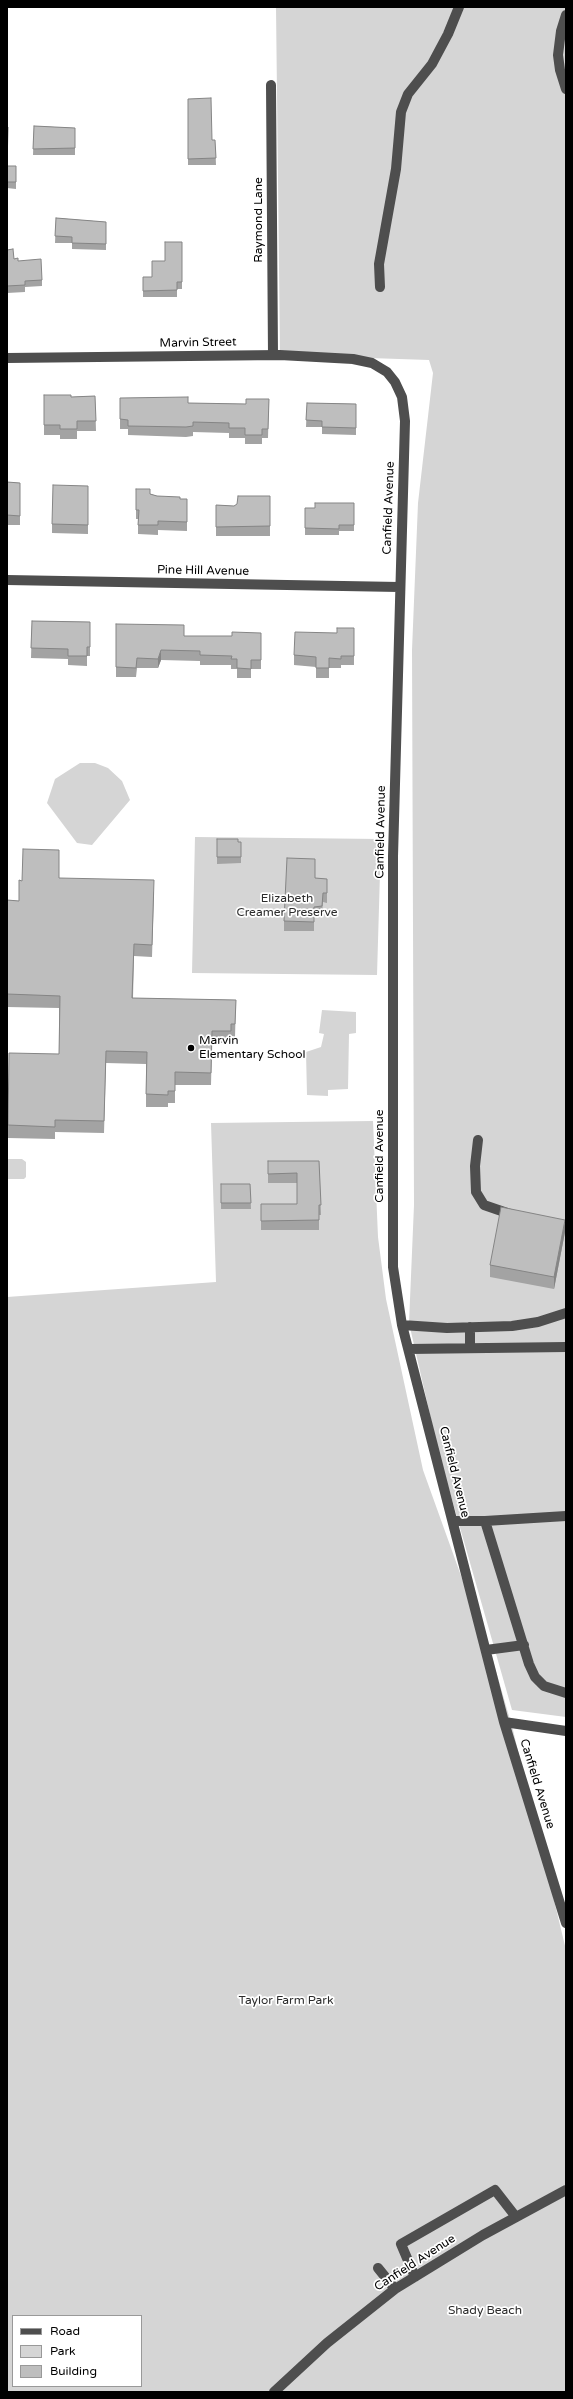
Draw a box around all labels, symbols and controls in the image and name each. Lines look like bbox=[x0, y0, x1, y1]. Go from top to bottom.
street label: Raymond Lane bbox=[252, 177, 266, 263]
street label: Marvin Street bbox=[159, 335, 237, 351]
street label: Canfield Avenue bbox=[380, 461, 398, 555]
street label: Pine Hill Avenue bbox=[157, 563, 249, 579]
street label: Canfield Avenue bbox=[373, 785, 389, 879]
park label: Elizabeth Creamer Preserve bbox=[236, 892, 338, 920]
place label: Marvin Elementary School bbox=[199, 1034, 306, 1062]
marker: Marvin Elementary School bbox=[186, 1043, 196, 1053]
street label: Canfield Avenue bbox=[373, 1109, 387, 1203]
street label: Canfield Avenue bbox=[436, 1425, 472, 1519]
street label: Canfield Avenue bbox=[516, 1737, 558, 1831]
park label: Taylor Farm Park bbox=[239, 1994, 333, 2008]
street label: Canfield Avenue bbox=[372, 2232, 458, 2294]
park label: Shady Beach bbox=[448, 2304, 522, 2318]
legend bbox=[12, 2315, 142, 2387]
text: Road bbox=[50, 2324, 80, 2338]
text: Park bbox=[50, 2344, 76, 2358]
text: Building bbox=[50, 2364, 97, 2378]

